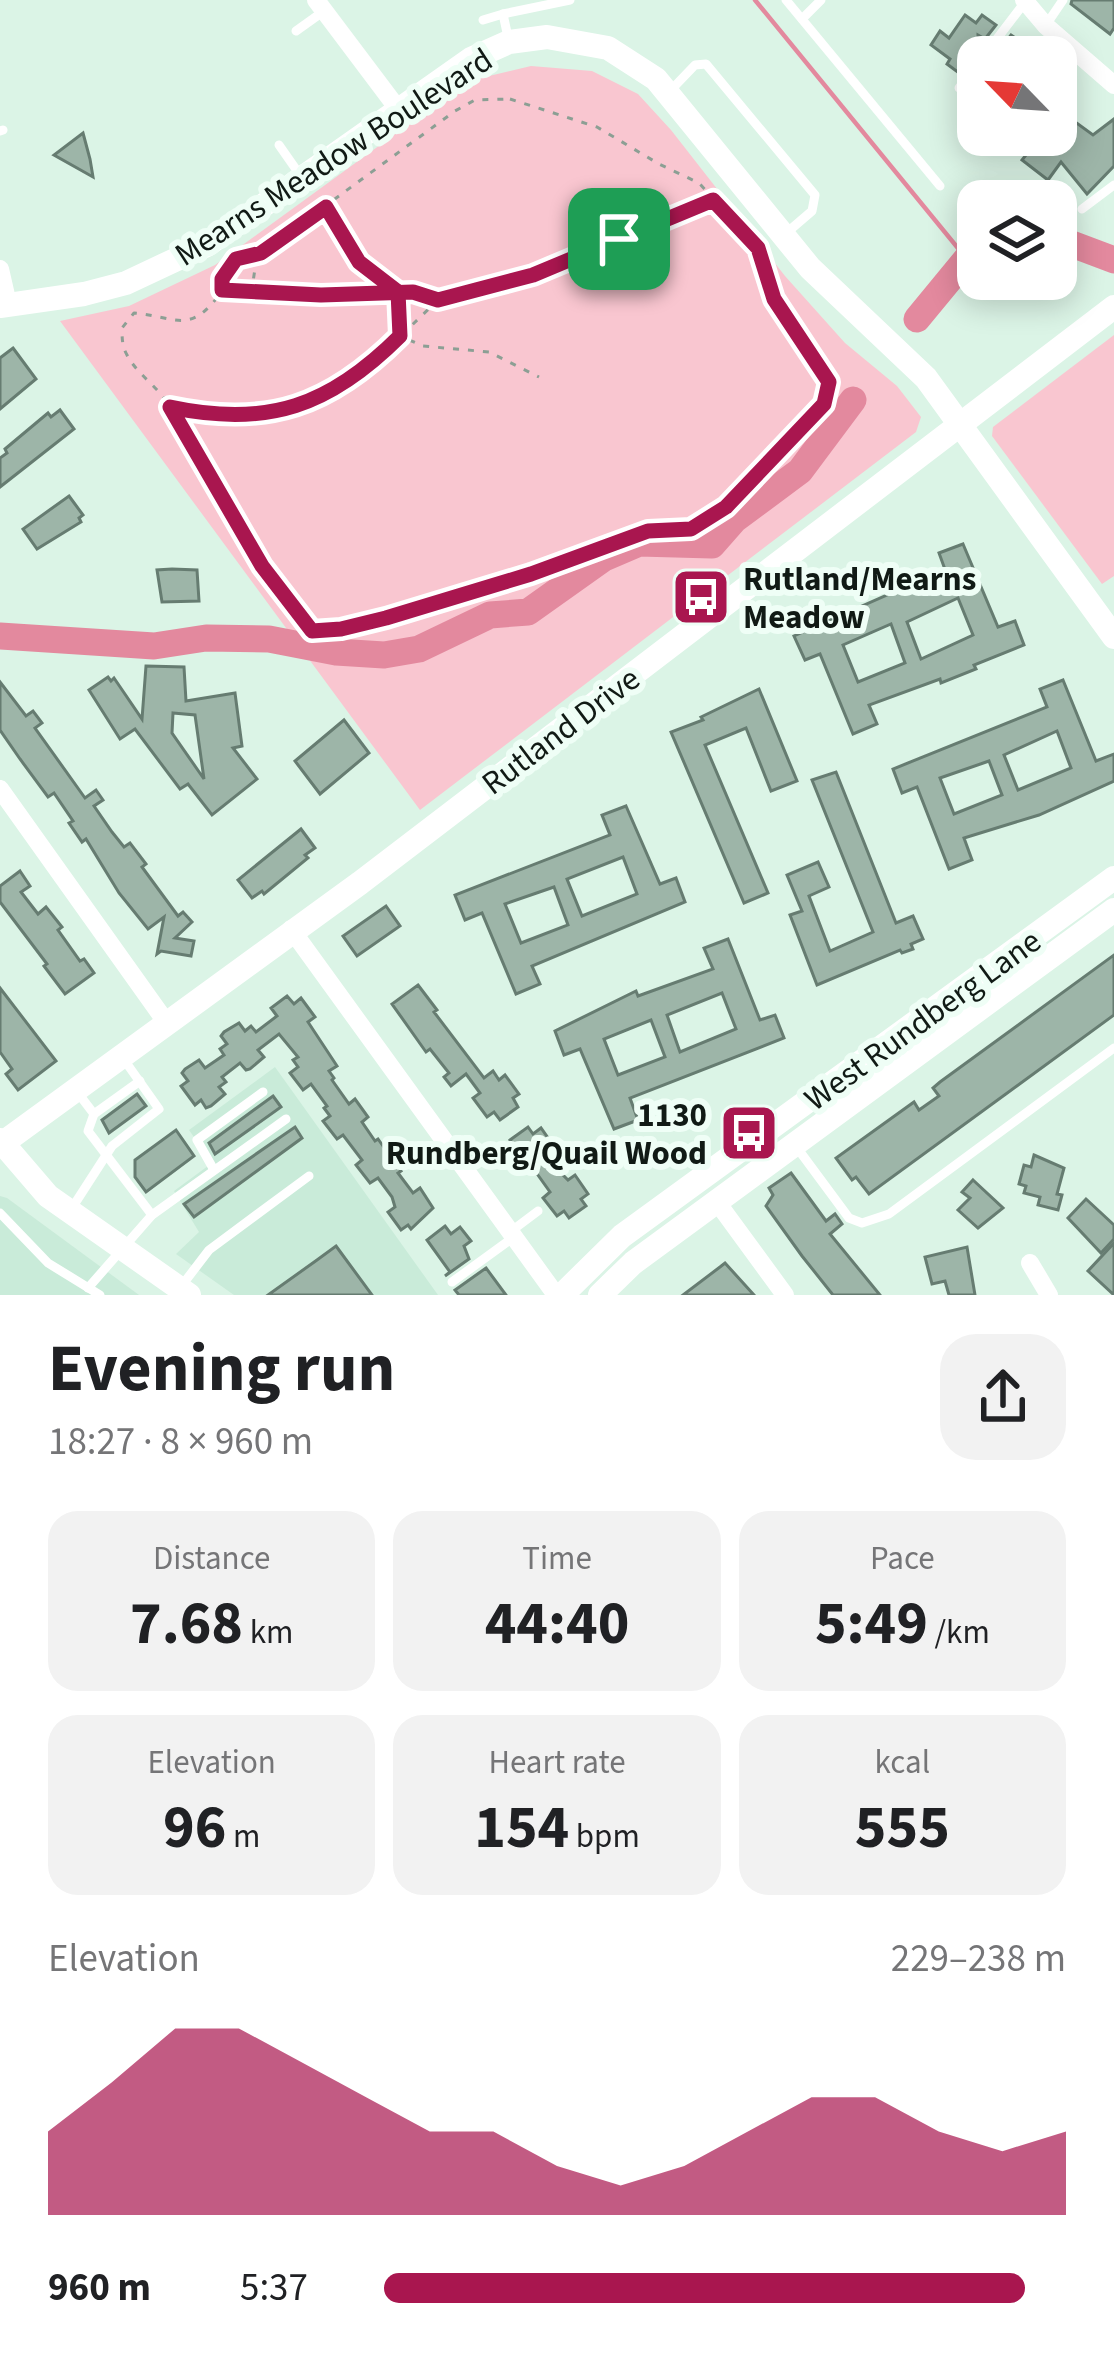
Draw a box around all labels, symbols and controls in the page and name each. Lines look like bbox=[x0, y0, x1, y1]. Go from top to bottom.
north arrow bbox=[957, 36, 1077, 156]
map controls bbox=[957, 36, 1077, 300]
street label: Mearns Meadow Boulevard bbox=[166, 37, 502, 278]
button: layers bbox=[957, 180, 1077, 300]
pin bbox=[568, 188, 670, 290]
icon: arrive bbox=[586, 206, 652, 272]
place label: Rutland/Mearns Meadow bbox=[743, 556, 976, 641]
bus stop icon: Rutland/Mearns Meadow bbox=[670, 566, 732, 628]
street label: Rutland Drive bbox=[472, 656, 650, 806]
street label: West Rundberg Lane bbox=[795, 918, 1051, 1122]
place label: 1130 Rundberg/Quail Wood bbox=[386, 1092, 707, 1177]
bus stop icon: 1130 Rundberg/Quail Wood bbox=[718, 1102, 780, 1164]
text: Evening run bbox=[48, 1322, 395, 1416]
button: share bbox=[940, 1334, 1066, 1460]
text: 18:27 · 8 × 960 m bbox=[48, 1414, 313, 1470]
text: Distance bbox=[153, 1535, 270, 1582]
text: Time bbox=[522, 1535, 592, 1582]
text: Pace bbox=[870, 1535, 935, 1582]
text: 7.68 bbox=[130, 1582, 243, 1667]
text: 44:40 bbox=[485, 1582, 629, 1667]
text: 5:49 bbox=[815, 1582, 928, 1667]
text: km bbox=[243, 1609, 293, 1656]
text: /km bbox=[928, 1609, 990, 1656]
text: Elevation bbox=[147, 1739, 276, 1786]
text: Heart rate bbox=[488, 1739, 626, 1786]
text: kcal bbox=[875, 1739, 930, 1786]
text: 96 bbox=[163, 1786, 226, 1871]
text: 154 bbox=[474, 1786, 569, 1871]
text: 555 bbox=[855, 1786, 950, 1871]
text: m bbox=[226, 1813, 260, 1860]
text: bpm bbox=[569, 1813, 640, 1860]
text: Elevation bbox=[48, 1931, 200, 1987]
text: 229–238 m bbox=[891, 1931, 1066, 1987]
text: 960 m bbox=[48, 2260, 151, 2316]
text: 5:37 bbox=[240, 2260, 308, 2316]

